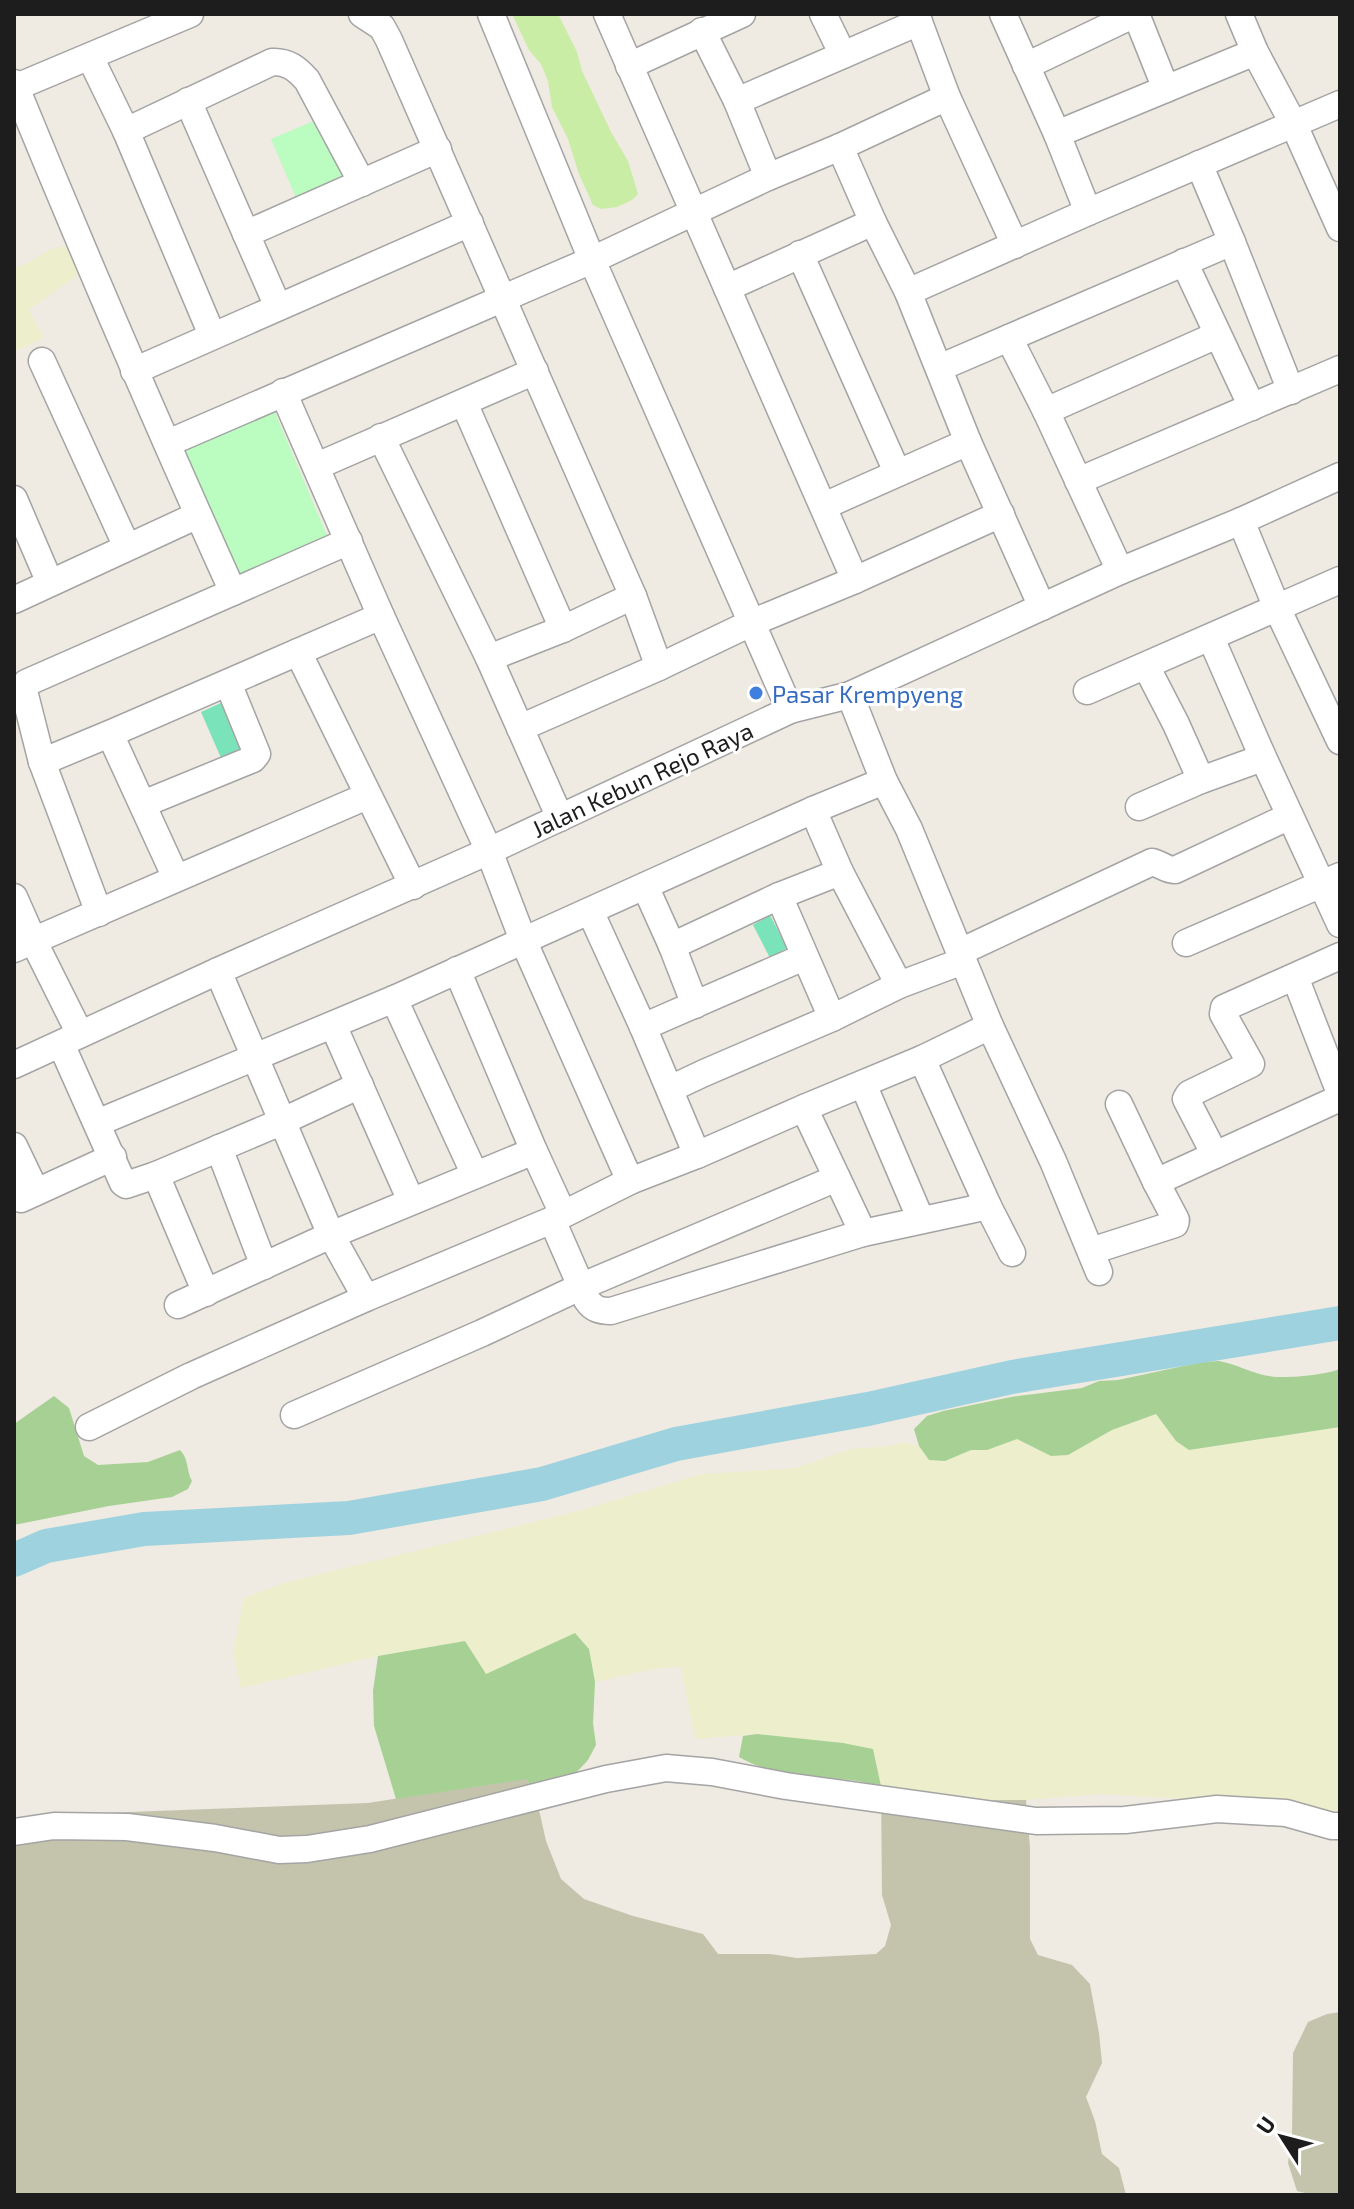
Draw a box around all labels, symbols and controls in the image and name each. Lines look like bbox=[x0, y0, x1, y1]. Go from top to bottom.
place label: Pasar Krempyeng bbox=[772, 679, 963, 708]
marker: Pasar Krempyeng bbox=[747, 684, 765, 702]
street label: Jalan Kebun Rejo Raya bbox=[527, 715, 757, 843]
north arrow bbox=[1242, 2097, 1322, 2177]
text: U bbox=[1250, 2111, 1280, 2138]

